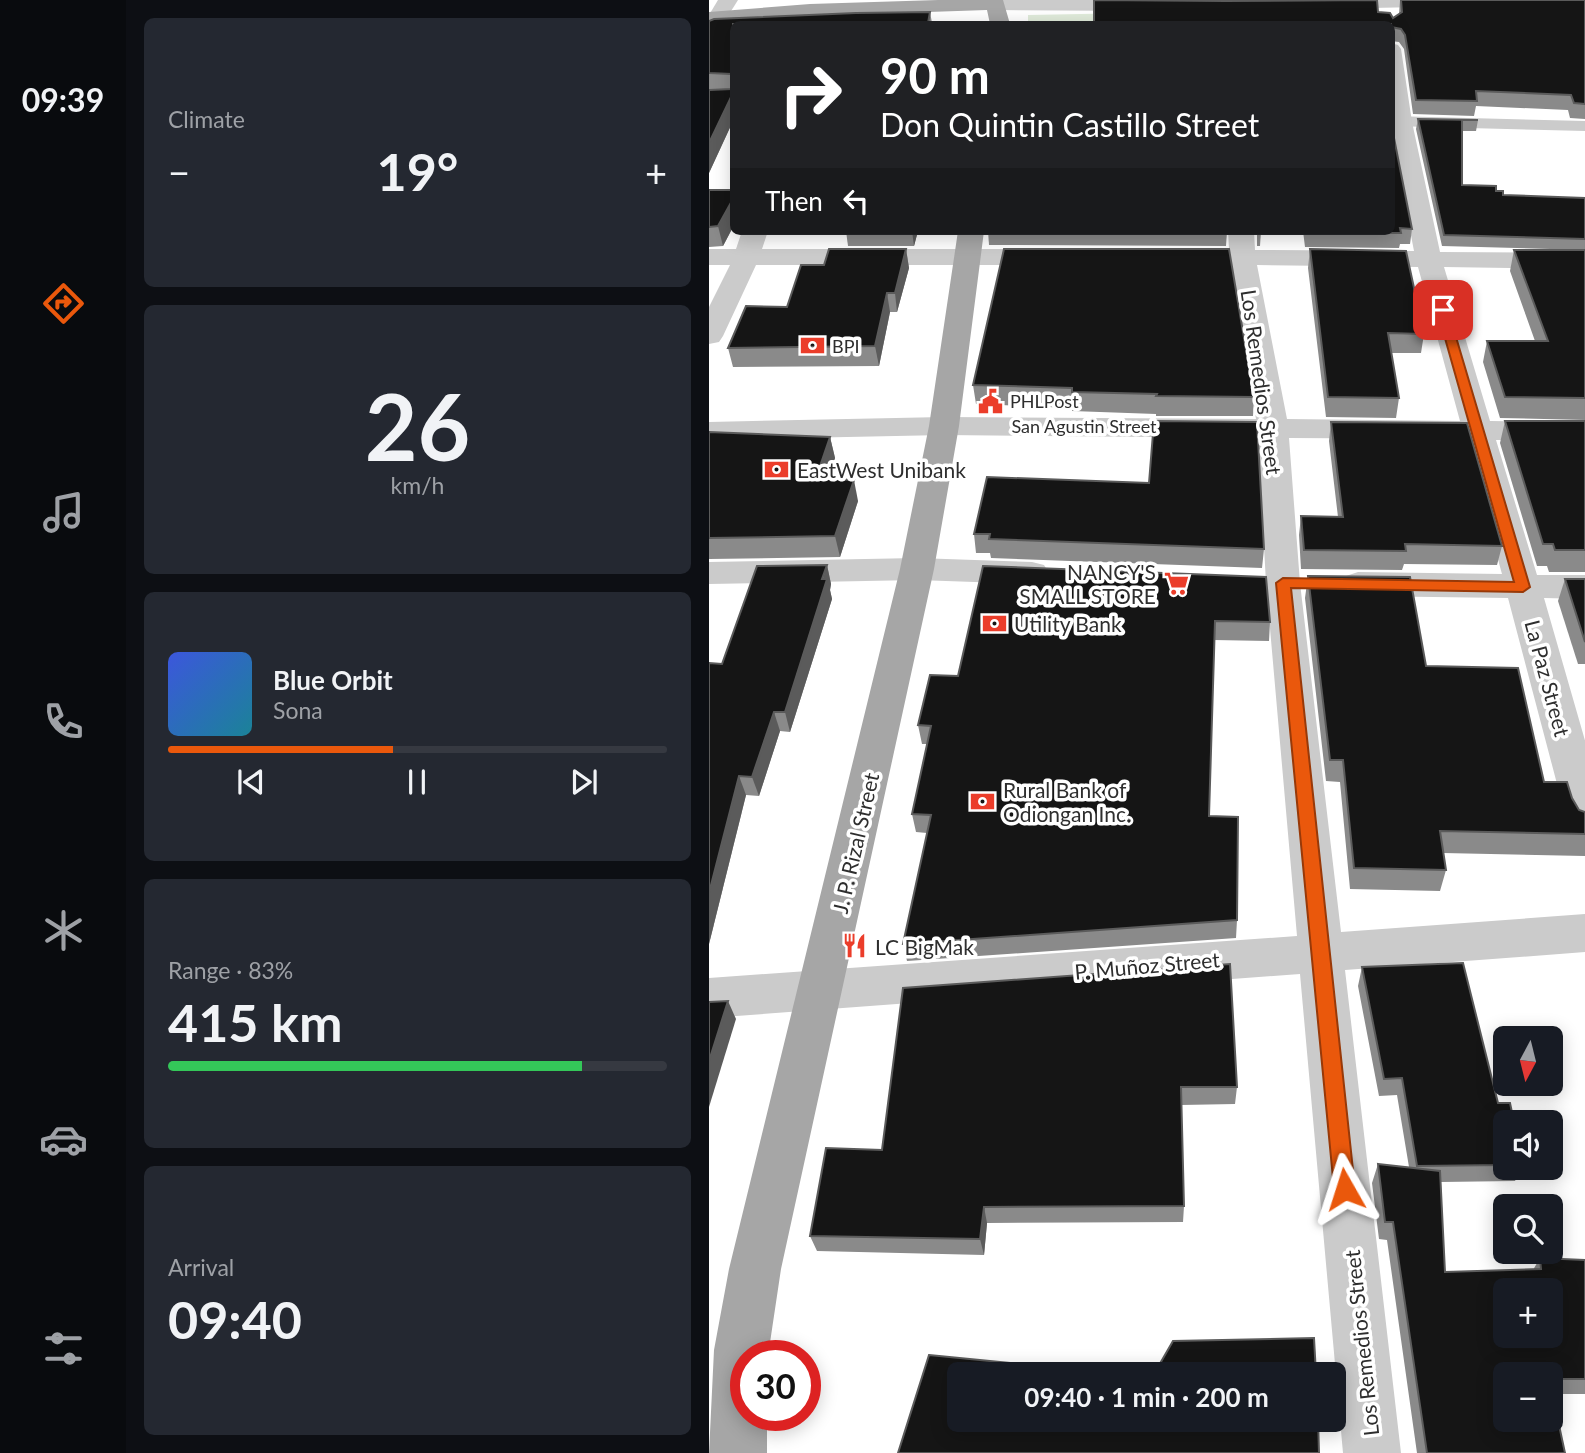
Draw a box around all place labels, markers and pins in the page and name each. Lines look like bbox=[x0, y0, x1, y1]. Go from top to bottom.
pin bbox=[1413, 280, 1473, 340]
bank icon: BPI bbox=[798, 332, 826, 360]
place label: BPI bbox=[832, 335, 860, 357]
public building icon: PHLPost bbox=[976, 387, 1004, 415]
place label: PHLPost bbox=[1010, 390, 1079, 412]
bank icon: EastWest Unibank bbox=[763, 455, 791, 483]
place label: EastWest Unibank bbox=[797, 457, 966, 482]
place label: NANCY'S SMALL STORE bbox=[1019, 559, 1156, 608]
supermarket icon: NANCY'S SMALL STORE bbox=[1162, 569, 1190, 597]
bank icon: Utility Bank bbox=[980, 609, 1008, 637]
place label: Utility Bank bbox=[1014, 611, 1122, 636]
place label: Rural Bank of Odiongan Inc. bbox=[1003, 777, 1131, 826]
bank icon: Rural Bank of Odiongan Inc. bbox=[969, 787, 997, 815]
restaurant icon: LC BigMak bbox=[841, 932, 869, 960]
place label: LC BigMak bbox=[875, 934, 974, 959]

